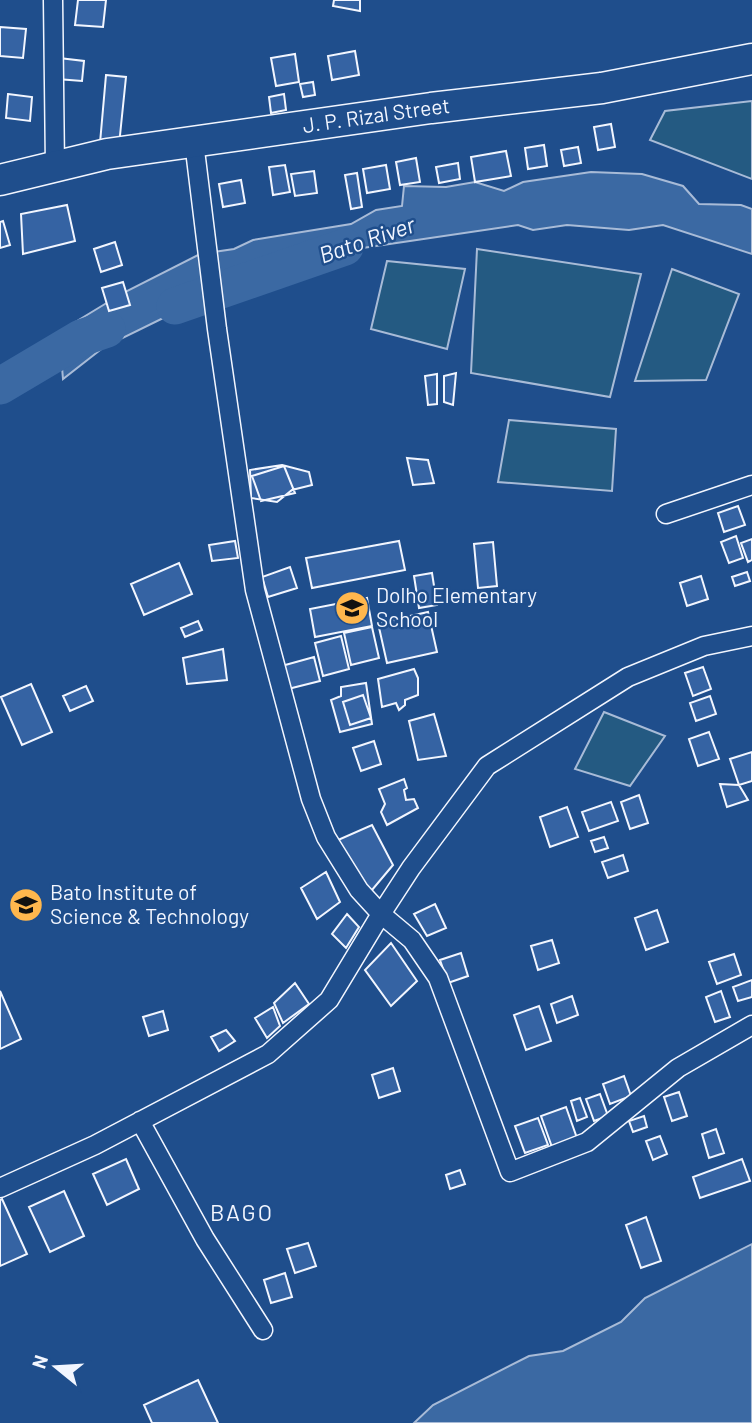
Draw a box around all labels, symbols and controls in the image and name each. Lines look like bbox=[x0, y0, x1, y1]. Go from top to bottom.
street label: J. P. Rizal Street bbox=[301, 92, 451, 137]
water label: Bato River bbox=[315, 209, 419, 269]
place label: Dolho Elementary School bbox=[376, 582, 537, 631]
school or university icon: Dolho Elementary School bbox=[333, 589, 371, 627]
place label: Bato Institute of Science & Technology bbox=[50, 879, 249, 928]
school or university icon: Bato Institute of Science & Technology bbox=[7, 886, 45, 924]
district label: BAGO bbox=[210, 1198, 274, 1226]
north arrow bbox=[21, 1332, 91, 1402]
text: N bbox=[26, 1352, 52, 1371]

